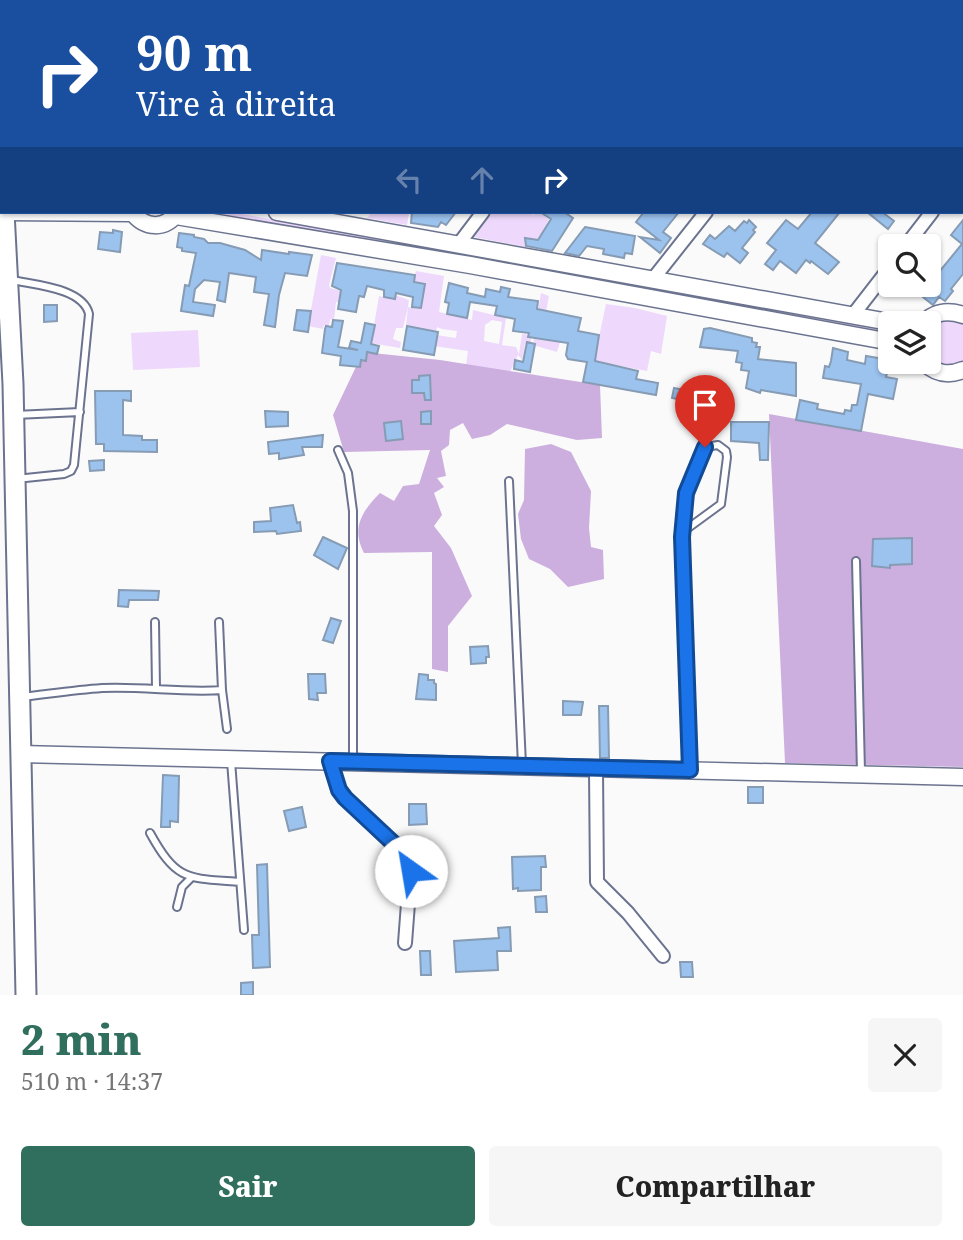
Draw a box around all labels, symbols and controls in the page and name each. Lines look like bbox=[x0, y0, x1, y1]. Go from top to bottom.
text: 90 m bbox=[136, 19, 252, 85]
icon: right bbox=[21, 28, 112, 119]
text: Vire à direita bbox=[136, 82, 336, 125]
icon: left bbox=[390, 161, 428, 199]
icon: ahead bbox=[463, 161, 501, 199]
icon: right bbox=[536, 161, 574, 199]
map controls bbox=[878, 234, 941, 374]
button: search bbox=[878, 234, 941, 297]
button: layers bbox=[878, 311, 941, 374]
pin bbox=[675, 375, 735, 447]
icon: arrive bbox=[686, 386, 724, 424]
position arrow bbox=[374, 834, 448, 908]
text: 2 min bbox=[21, 1010, 142, 1067]
button: close bbox=[868, 1018, 942, 1092]
text: 510 m · 14:37 bbox=[21, 1065, 163, 1097]
button: Sair bbox=[21, 1146, 475, 1226]
button: Compartilhar bbox=[489, 1146, 942, 1226]

